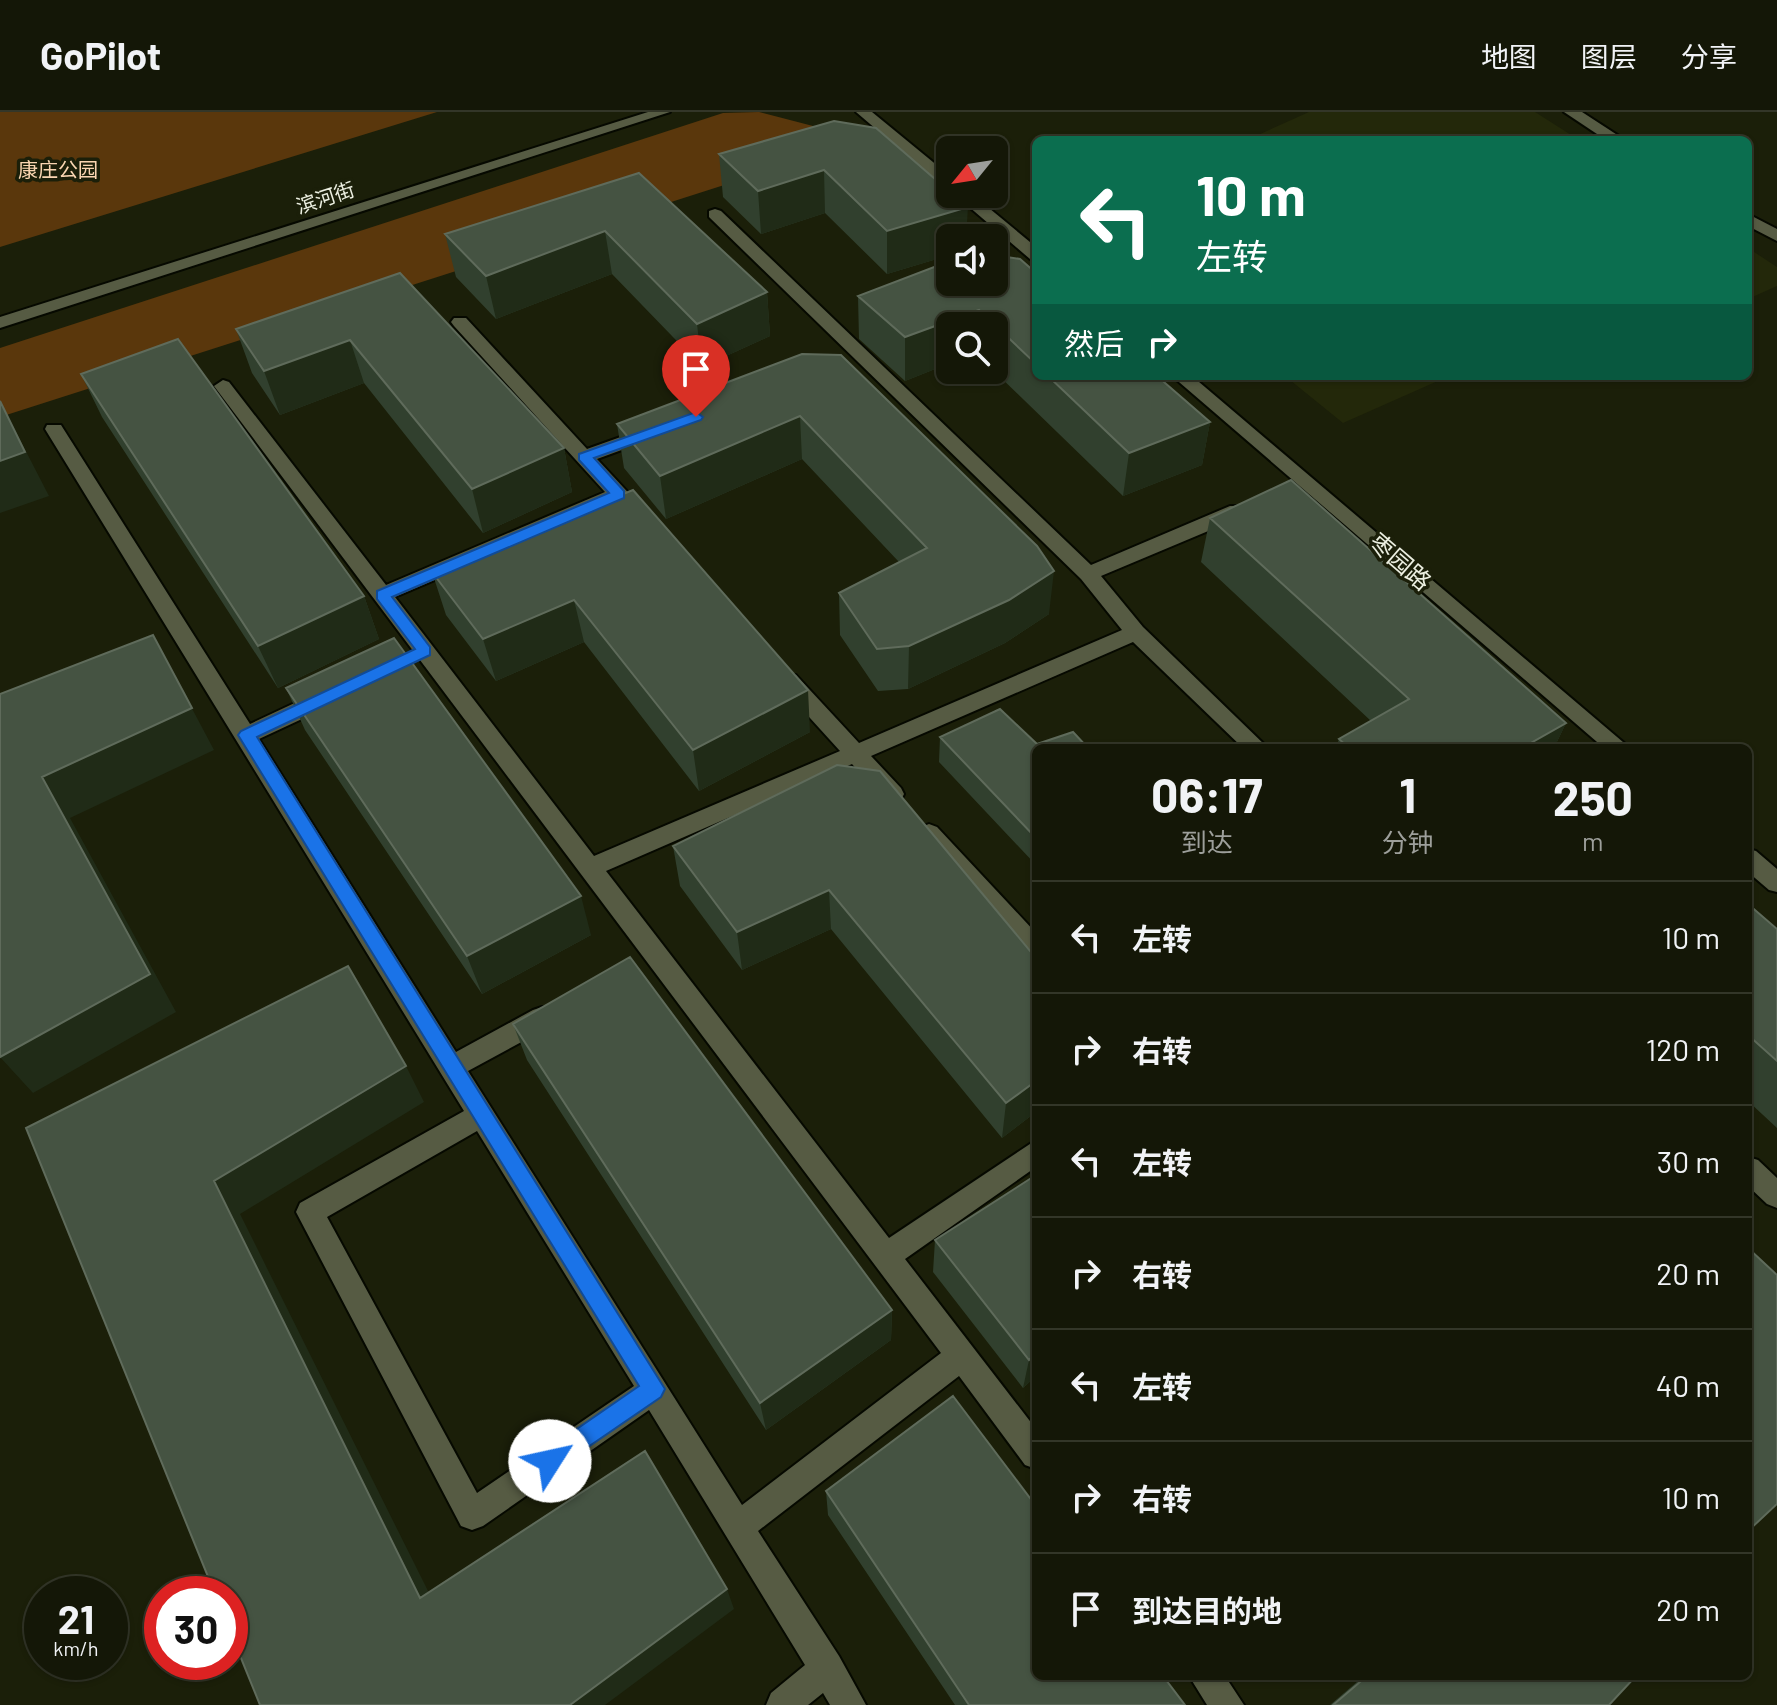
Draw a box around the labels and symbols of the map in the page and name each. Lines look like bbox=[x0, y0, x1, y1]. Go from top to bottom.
north arrow bbox=[936, 136, 1008, 208]
park label: 康庄公园 bbox=[18, 157, 98, 181]
street label: 滨河街 bbox=[293, 176, 357, 218]
pin bbox=[662, 335, 730, 417]
street label: 枣园路 bbox=[1364, 526, 1438, 596]
position arrow bbox=[508, 1419, 592, 1503]
speed limit sign: 30 bbox=[144, 1576, 248, 1680]

